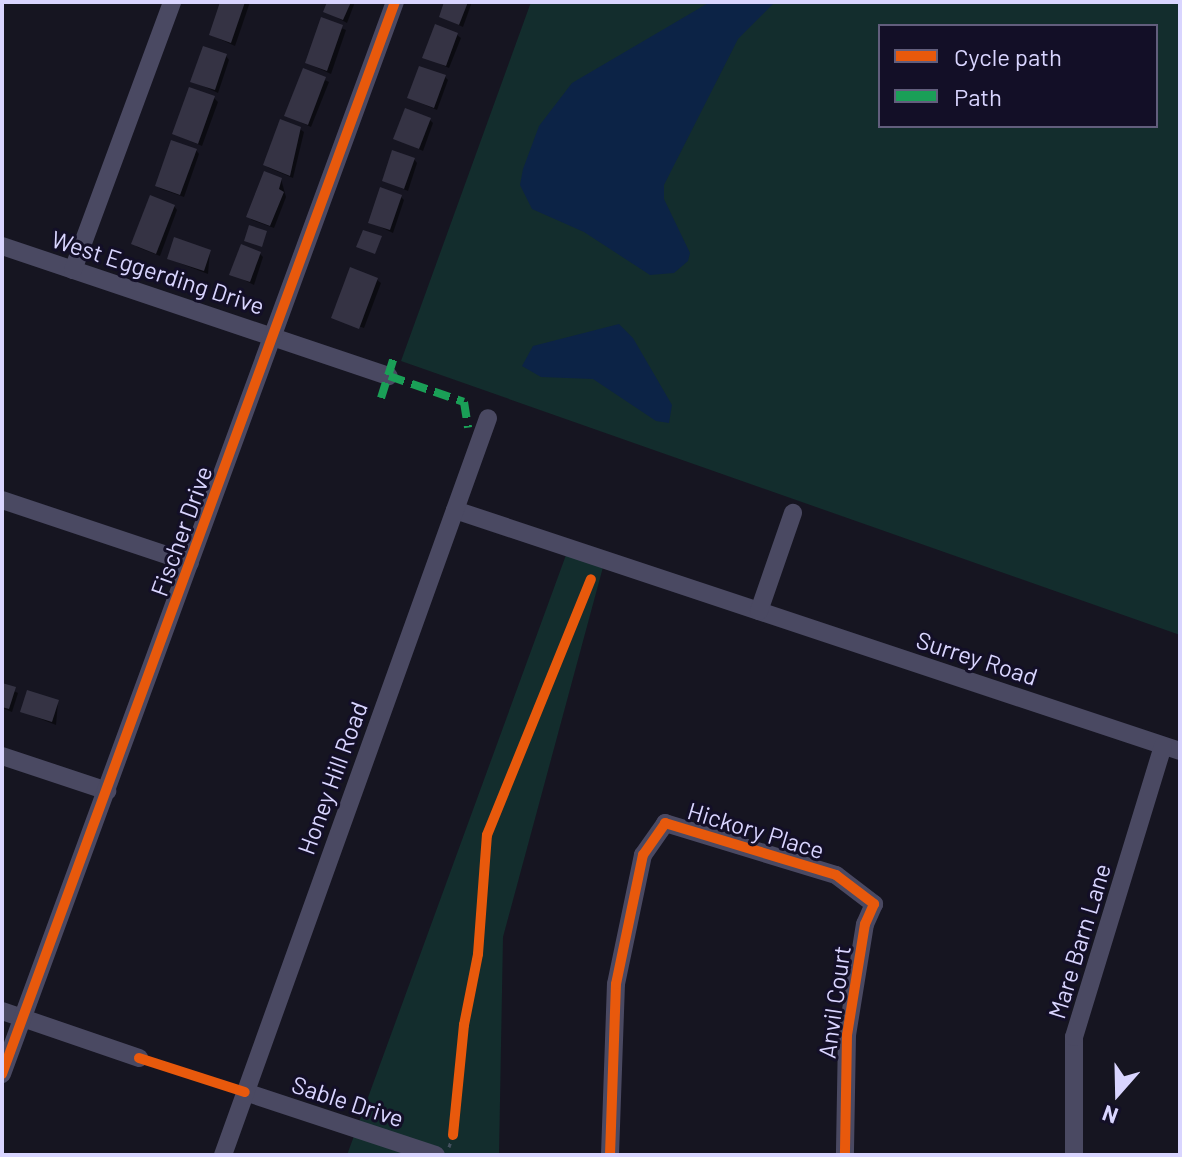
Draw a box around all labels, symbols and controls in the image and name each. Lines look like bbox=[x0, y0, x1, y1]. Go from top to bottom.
legend bbox=[878, 24, 1158, 128]
text: Cycle path bbox=[954, 42, 1062, 71]
text: Path bbox=[954, 82, 1002, 111]
street label: West Eggerding Drive bbox=[48, 224, 268, 320]
street label: Fischer Drive bbox=[144, 462, 218, 600]
street label: Surrey Road bbox=[913, 625, 1041, 691]
street label: Honey Hill Road bbox=[291, 698, 373, 858]
street label: Hickory Place bbox=[684, 796, 828, 864]
street label: Mare Barn Lane bbox=[1042, 860, 1116, 1022]
street label: Anvil Court bbox=[812, 944, 856, 1060]
north arrow bbox=[1078, 1053, 1158, 1133]
street label: Sable Drive bbox=[288, 1069, 408, 1133]
text: N bbox=[1098, 1101, 1121, 1130]

